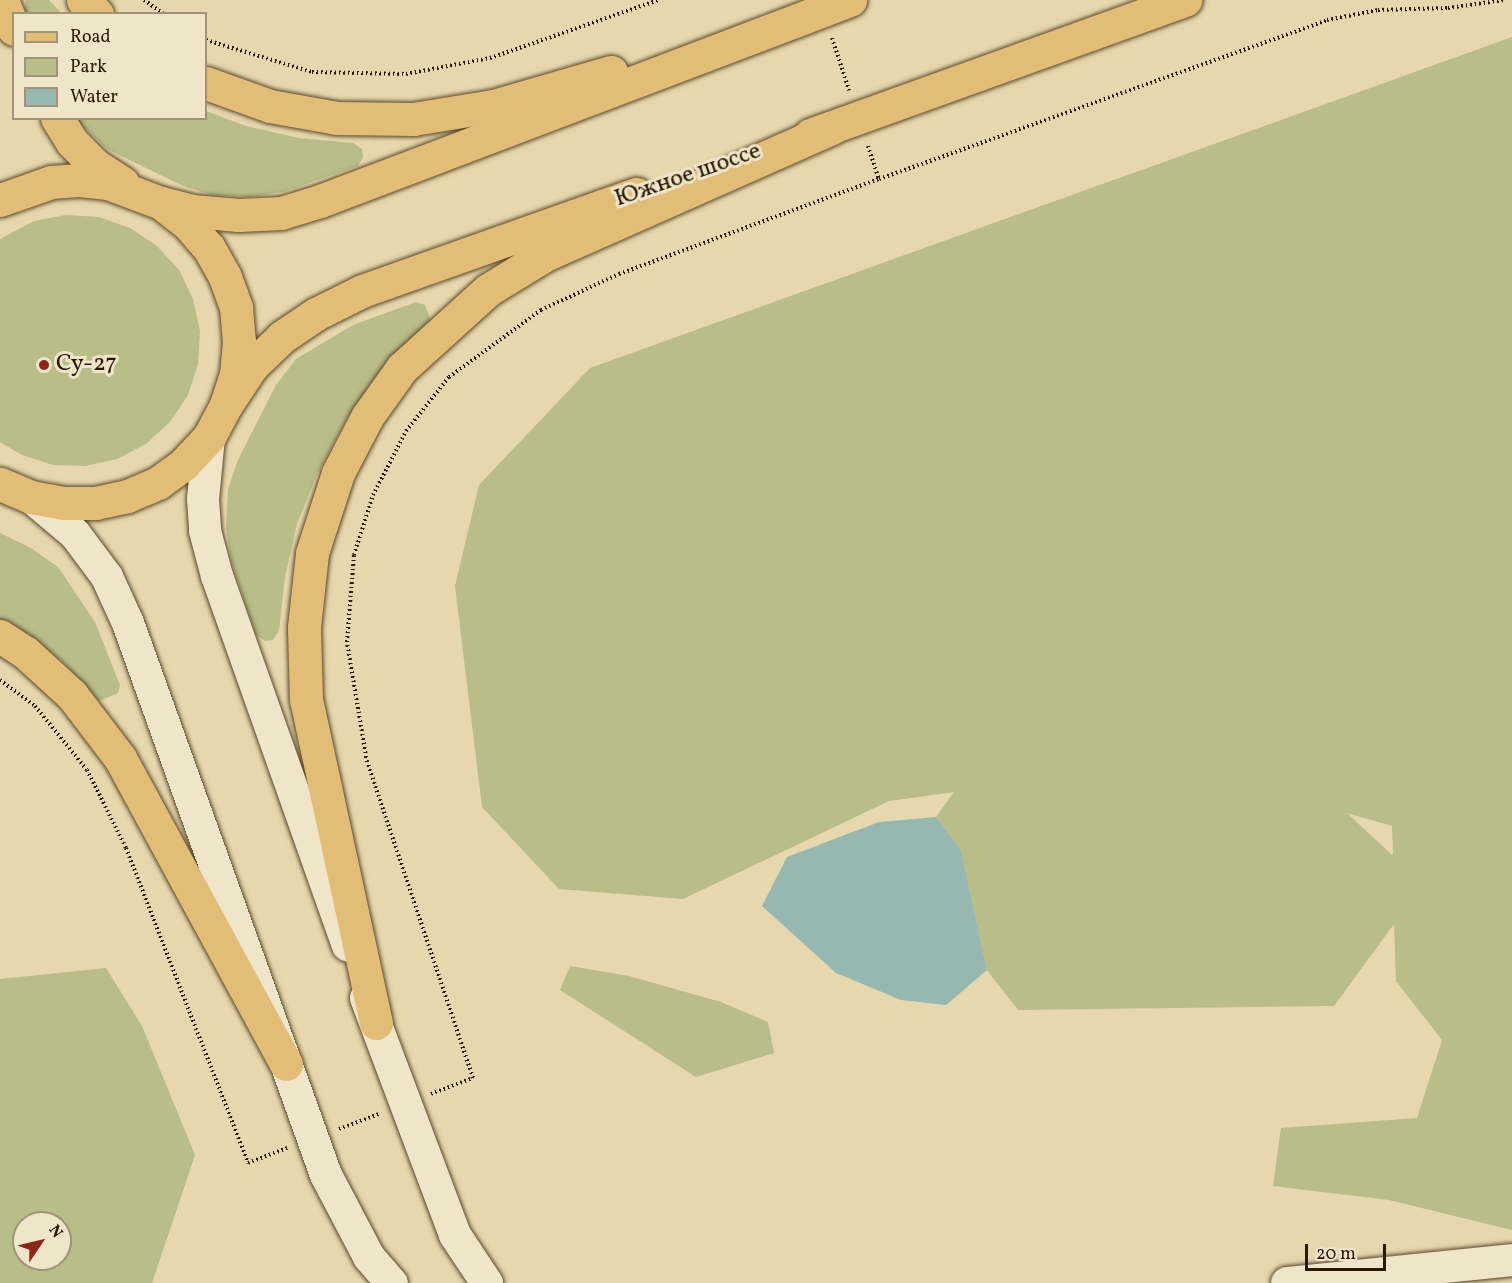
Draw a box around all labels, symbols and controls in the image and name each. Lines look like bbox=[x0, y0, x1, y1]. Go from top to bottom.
legend bbox=[12, 12, 207, 120]
text: Road bbox=[70, 25, 111, 50]
text: Park bbox=[70, 55, 107, 80]
text: Water bbox=[70, 85, 118, 110]
street label: Южное шоссе bbox=[611, 138, 765, 214]
place label: Су-27 bbox=[56, 351, 117, 379]
marker: Су-27 bbox=[37, 358, 51, 372]
north arrow bbox=[12, 1211, 72, 1271]
text: N bbox=[43, 1221, 67, 1243]
scale bar bbox=[1308, 1232, 1389, 1270]
text: 20 m bbox=[1316, 1242, 1356, 1267]

